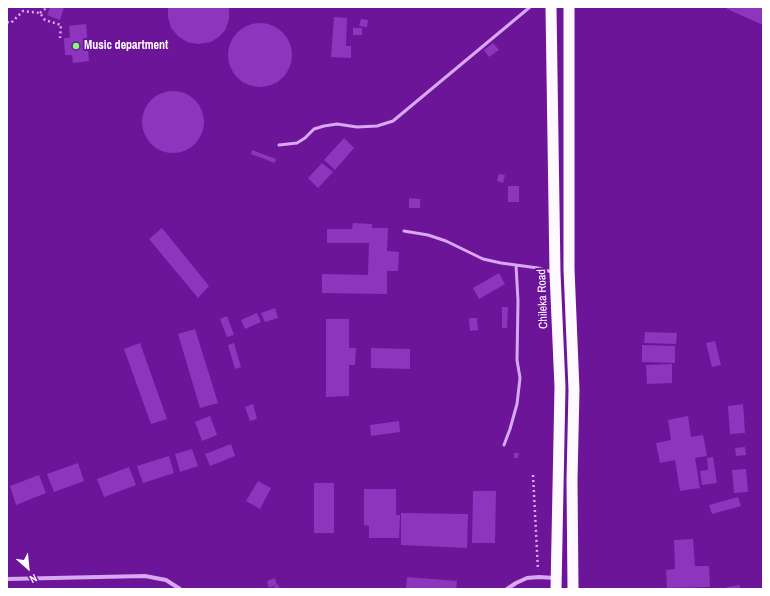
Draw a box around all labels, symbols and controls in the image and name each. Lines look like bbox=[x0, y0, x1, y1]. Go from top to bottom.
place label: Music department bbox=[84, 39, 168, 53]
marker: Music department bbox=[71, 41, 81, 51]
street label: Chileka Road bbox=[535, 269, 551, 329]
north arrow bbox=[8, 548, 48, 588]
text: N bbox=[27, 571, 40, 586]

